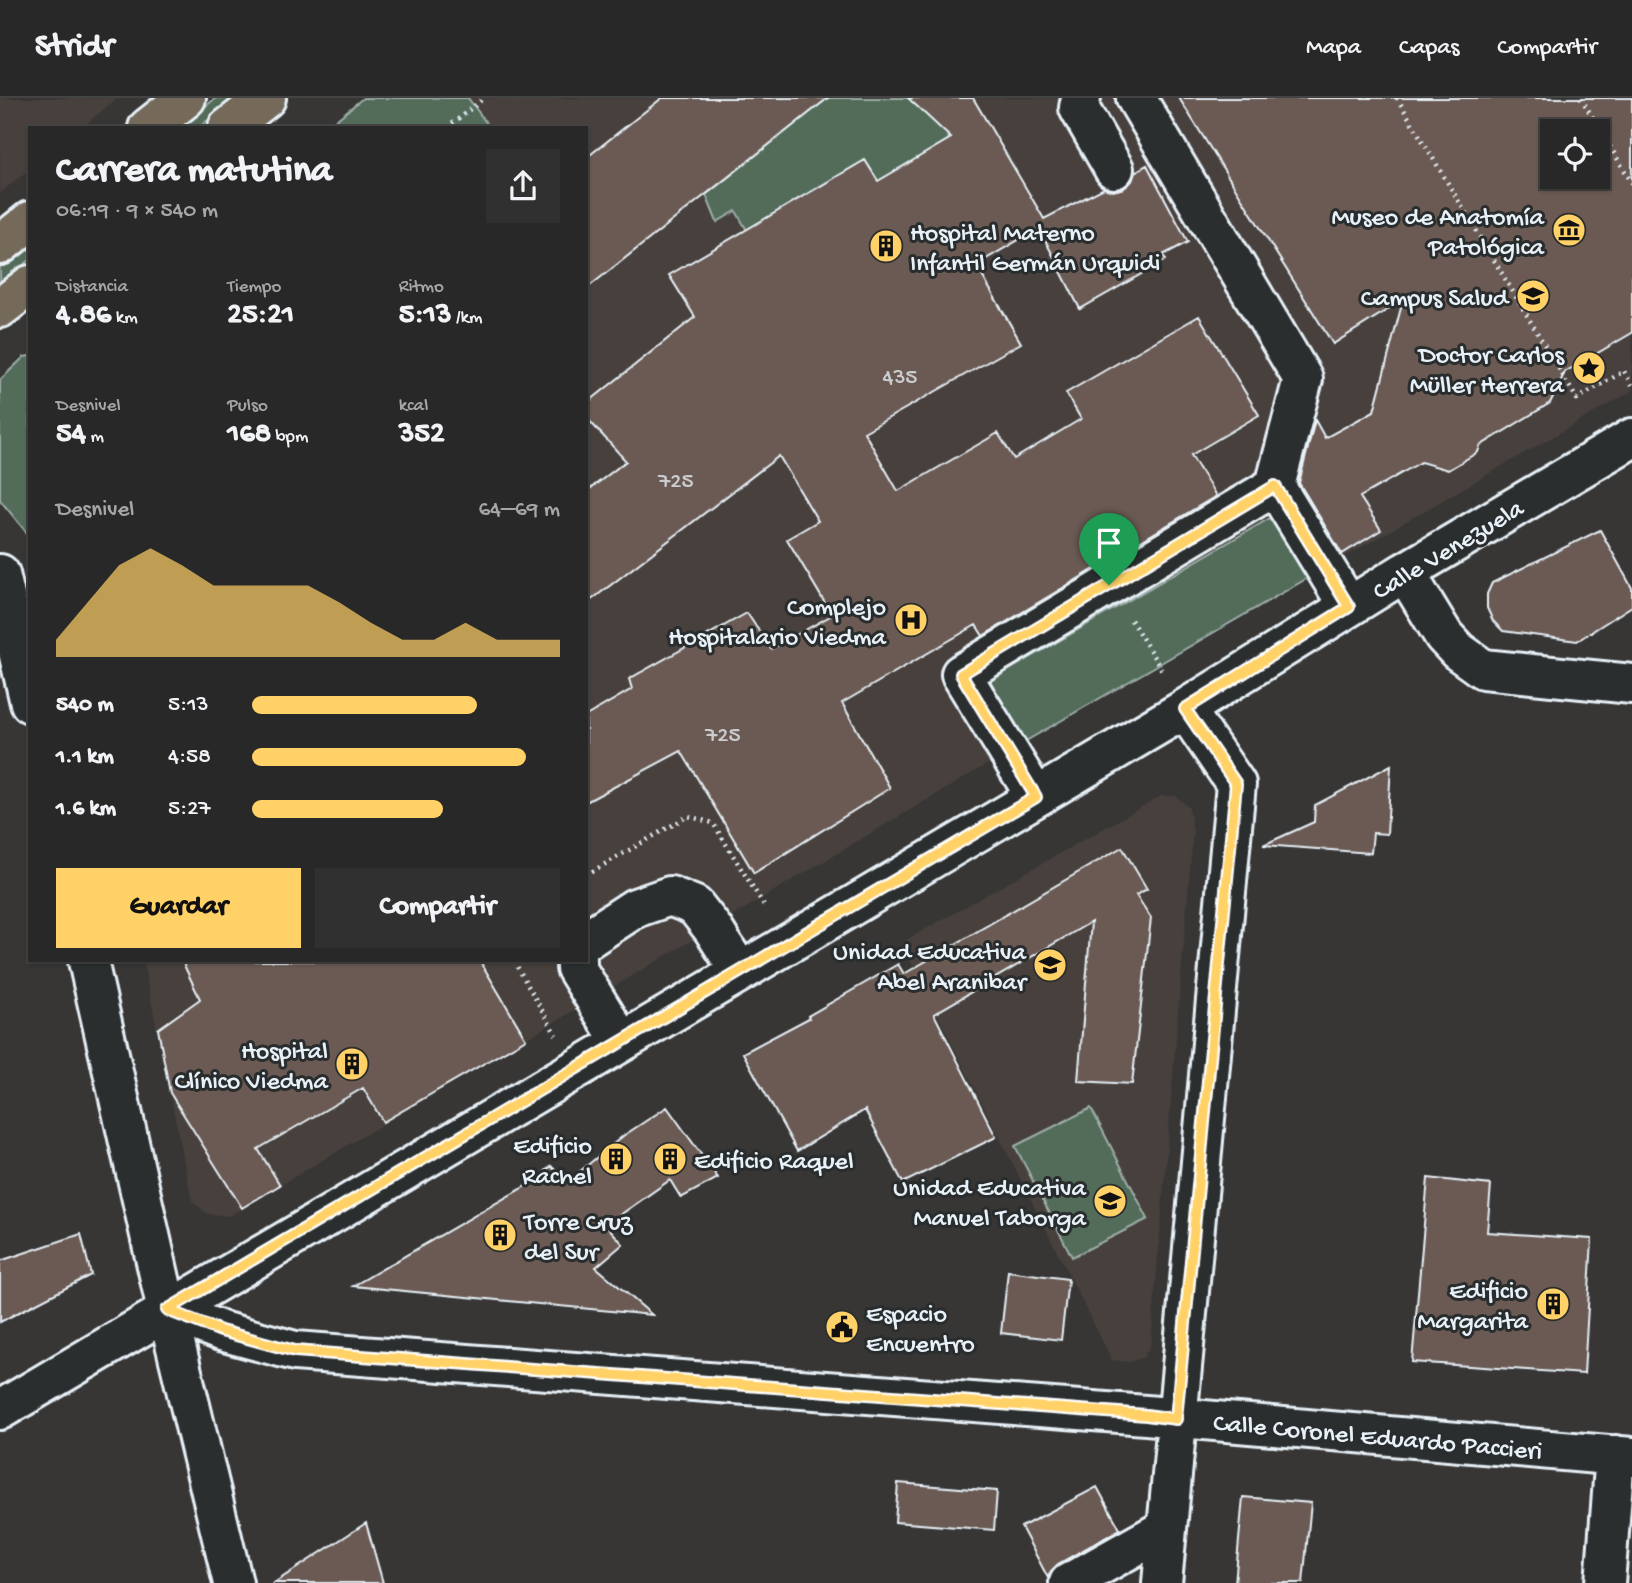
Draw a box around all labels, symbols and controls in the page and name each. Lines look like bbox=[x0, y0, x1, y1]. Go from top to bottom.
text: Stridr bbox=[35, 29, 114, 67]
text: Mapa bbox=[1306, 34, 1361, 63]
text: Capas bbox=[1399, 34, 1459, 63]
text: Compartir bbox=[1497, 34, 1597, 63]
map controls bbox=[1540, 119, 1610, 189]
button: locate bbox=[1540, 119, 1610, 189]
button: share bbox=[486, 149, 560, 223]
text: Carrera matutina bbox=[56, 150, 332, 194]
text: 06:19 · 9 × 540 m bbox=[56, 198, 218, 225]
place label: Museo de Anatomía Patológica bbox=[1332, 204, 1546, 265]
museum icon: Museo de Anatomía Patológica bbox=[1550, 211, 1588, 249]
place label: Hospital Materno Infantil Germán Urquidi bbox=[910, 220, 1160, 281]
building icon: Hospital Materno Infantil Germán Urquidi bbox=[867, 227, 905, 265]
text: Distancia bbox=[56, 276, 128, 299]
text: Tiempo bbox=[227, 276, 281, 299]
text: Ritmo bbox=[399, 276, 444, 299]
school or university icon: Campus Salud bbox=[1514, 277, 1552, 315]
place label: Campus Salud bbox=[1361, 285, 1510, 316]
text: 4.86 bbox=[56, 299, 111, 334]
text: 25:21 bbox=[227, 299, 294, 334]
text: 5:13 bbox=[399, 299, 452, 334]
text: km bbox=[111, 307, 138, 330]
text: /km bbox=[452, 307, 483, 330]
place label: Doctor Carlos Müller Herrera bbox=[1410, 342, 1566, 403]
place icon: Doctor Carlos Müller Herrera bbox=[1570, 349, 1608, 387]
house number: 435 bbox=[883, 365, 917, 392]
text: Desnivel bbox=[56, 395, 121, 418]
text: Pulso bbox=[227, 395, 268, 418]
text: kcal bbox=[399, 395, 428, 418]
text: 54 bbox=[56, 418, 86, 453]
text: 168 bbox=[227, 418, 271, 453]
text: 352 bbox=[399, 418, 445, 453]
text: m bbox=[86, 426, 104, 449]
text: bpm bbox=[271, 426, 308, 449]
house number: 725 bbox=[657, 469, 694, 496]
street label: Calle Venezuela bbox=[1368, 494, 1532, 609]
text: Desnivel bbox=[56, 497, 134, 524]
text: 64–69 m bbox=[478, 497, 560, 524]
pin bbox=[1079, 513, 1139, 585]
icon: arrive bbox=[1090, 524, 1128, 562]
place label: Complejo Hospitalario Viedma bbox=[668, 594, 888, 655]
hospital icon: Complejo Hospitalario Viedma bbox=[892, 601, 930, 639]
text: 540 m bbox=[56, 692, 114, 719]
text: 5:13 bbox=[168, 692, 209, 719]
house number: 725 bbox=[704, 723, 741, 750]
text: 1.1 km bbox=[56, 744, 114, 771]
text: 4:58 bbox=[168, 744, 211, 771]
text: 1.6 km bbox=[56, 796, 116, 823]
text: 5:27 bbox=[168, 796, 211, 823]
button: Guardar bbox=[56, 868, 301, 948]
button: Compartir bbox=[315, 868, 560, 948]
place label: Unidad Educativa Abel Aranibar bbox=[833, 939, 1029, 1000]
school or university icon: Unidad Educativa Abel Aranibar bbox=[1031, 946, 1069, 984]
place label: Hospital Clínico Viedma bbox=[174, 1038, 330, 1099]
building icon: Hospital Clínico Viedma bbox=[333, 1045, 371, 1083]
place label: Edificio Rachel bbox=[513, 1133, 592, 1194]
building icon: Edificio Rachel bbox=[597, 1140, 635, 1178]
building icon: Edificio Raquel bbox=[651, 1140, 689, 1178]
place label: Edificio Raquel bbox=[694, 1148, 854, 1179]
place label: Unidad Educativa Manuel Taborga bbox=[893, 1175, 1088, 1236]
school or university icon: Unidad Educativa Manuel Taborga bbox=[1091, 1182, 1129, 1220]
place label: Torre Cruz del Sur bbox=[522, 1209, 634, 1270]
building icon: Torre Cruz del Sur bbox=[481, 1216, 519, 1254]
place label: Edificio Margarita bbox=[1417, 1278, 1530, 1339]
building icon: Edificio Margarita bbox=[1534, 1285, 1572, 1323]
place label: Espacio Encuentro bbox=[866, 1301, 975, 1362]
public building icon: Espacio Encuentro bbox=[823, 1308, 861, 1346]
street label: Calle Coronel Eduardo Paccieri bbox=[1212, 1410, 1543, 1469]

